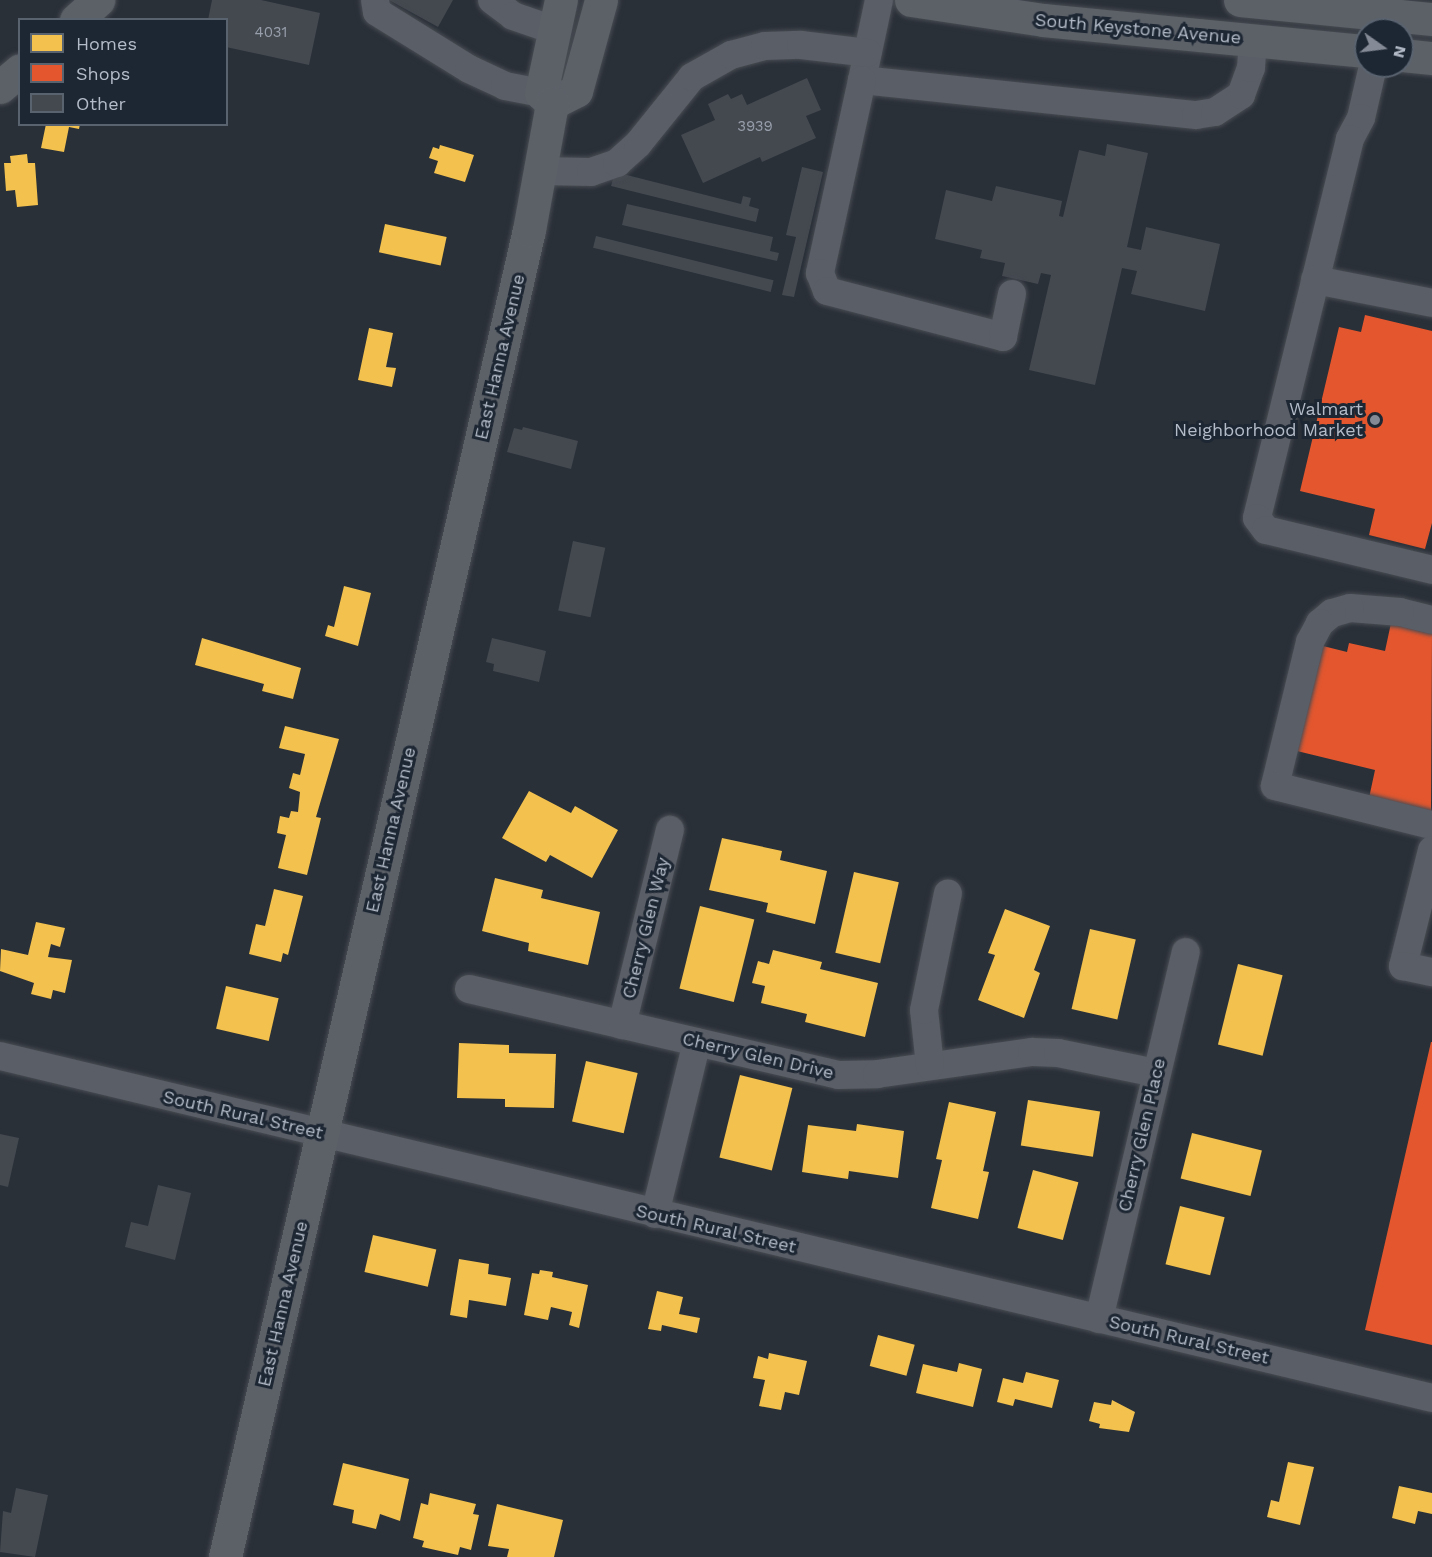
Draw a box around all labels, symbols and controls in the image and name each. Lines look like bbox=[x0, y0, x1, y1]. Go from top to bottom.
street label: South Keystone Avenue bbox=[1034, 9, 1242, 49]
legend bbox=[18, 18, 228, 126]
north arrow bbox=[1354, 18, 1414, 78]
house number: 4031 bbox=[255, 24, 287, 42]
text: Homes bbox=[76, 33, 137, 54]
text: N bbox=[1389, 44, 1411, 60]
text: Shops bbox=[76, 63, 130, 84]
text: Other bbox=[76, 93, 126, 114]
house number: 3939 bbox=[737, 118, 773, 136]
street label: East Hanna Avenue bbox=[470, 272, 530, 442]
place label: Walmart Neighborhood Market bbox=[1174, 399, 1363, 442]
marker: Walmart Neighborhood Market bbox=[1368, 413, 1382, 427]
street label: East Hanna Avenue bbox=[361, 745, 421, 915]
street label: Cherry Glen Way bbox=[618, 855, 674, 1001]
street label: Cherry Glen Drive bbox=[680, 1028, 836, 1084]
street label: Cherry Glen Place bbox=[1114, 1056, 1170, 1214]
street label: South Rural Street bbox=[161, 1086, 325, 1144]
street label: South Rural Street bbox=[634, 1200, 798, 1258]
street label: East Hanna Avenue bbox=[253, 1219, 313, 1389]
street label: South Rural Street bbox=[1107, 1311, 1271, 1369]

